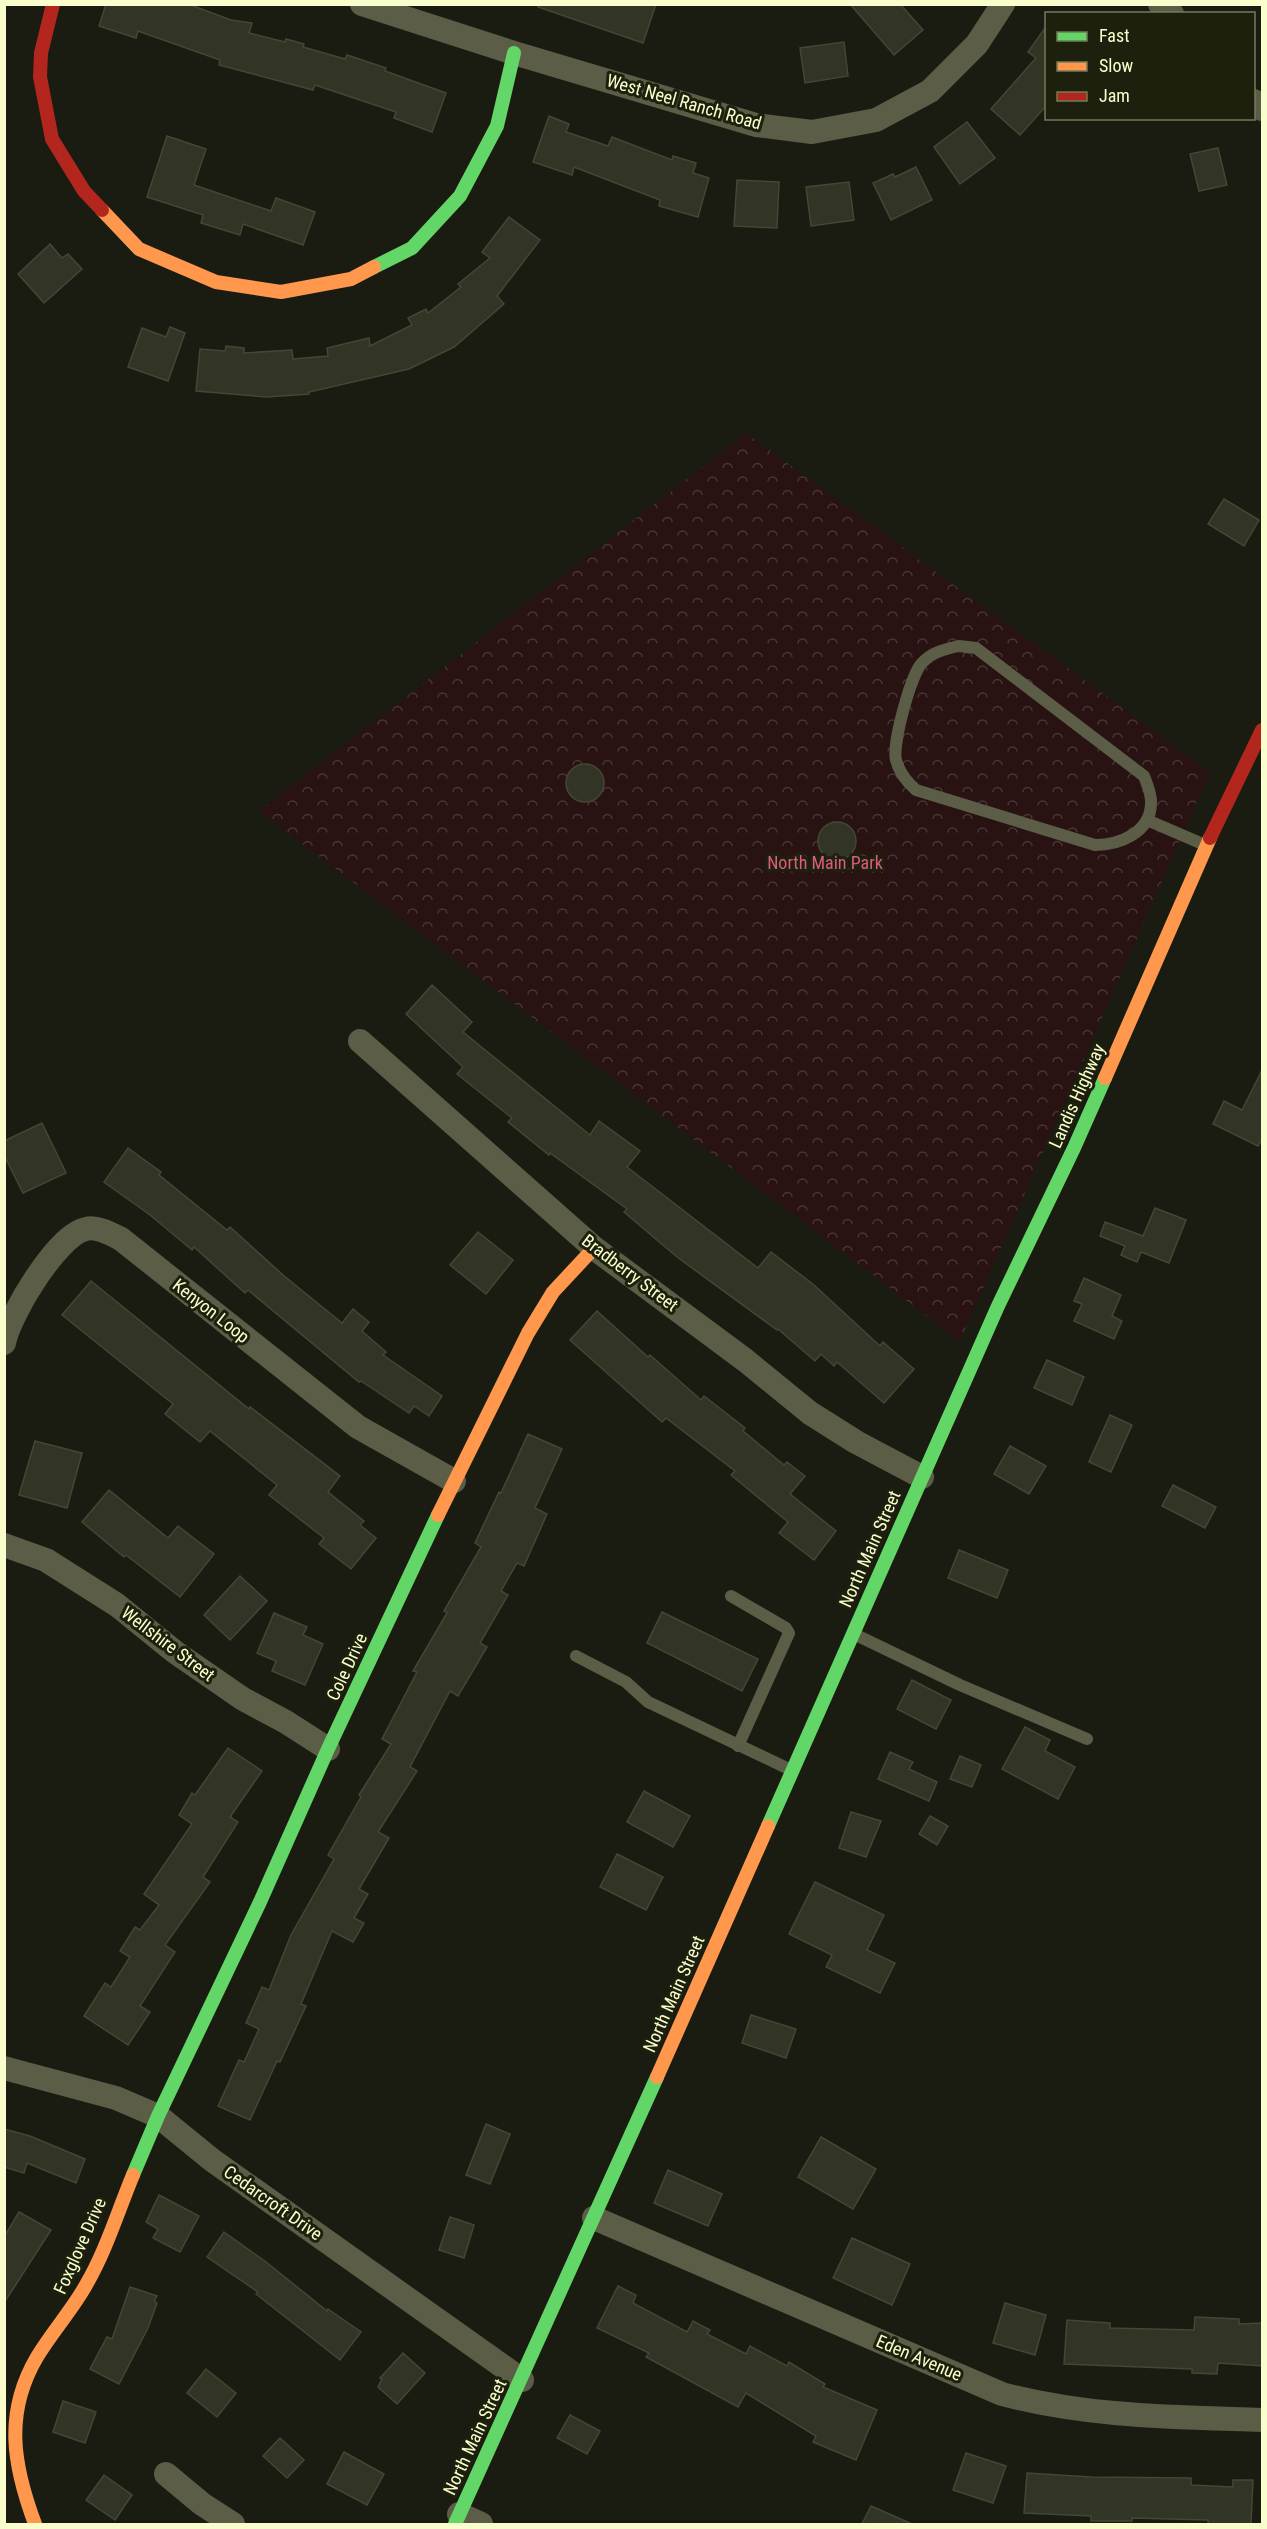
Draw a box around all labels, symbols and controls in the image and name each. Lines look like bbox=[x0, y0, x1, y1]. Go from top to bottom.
legend bbox=[1045, 12, 1255, 120]
text: Fast bbox=[1099, 25, 1130, 46]
text: Slow bbox=[1099, 55, 1134, 76]
street label: West Neel Ranch Road bbox=[604, 69, 764, 134]
text: Jam bbox=[1099, 85, 1130, 106]
park label: North Main Park bbox=[767, 852, 883, 873]
street label: Landis Highway bbox=[1044, 1040, 1109, 1151]
street label: Bradberry Street bbox=[578, 1230, 682, 1316]
street label: Kenyon Loop bbox=[169, 1274, 254, 1347]
street label: North Main Street bbox=[834, 1487, 905, 1610]
street label: Wellshire Street bbox=[118, 1602, 219, 1685]
street label: Cole Drive bbox=[322, 1630, 371, 1704]
street label: North Main Street bbox=[638, 1932, 709, 2055]
street label: Cedarcroft Drive bbox=[220, 2161, 327, 2244]
street label: Foxglove Drive bbox=[49, 2194, 110, 2297]
street label: Eden Avenue bbox=[873, 2330, 965, 2385]
street label: North Main Street bbox=[438, 2375, 511, 2498]

